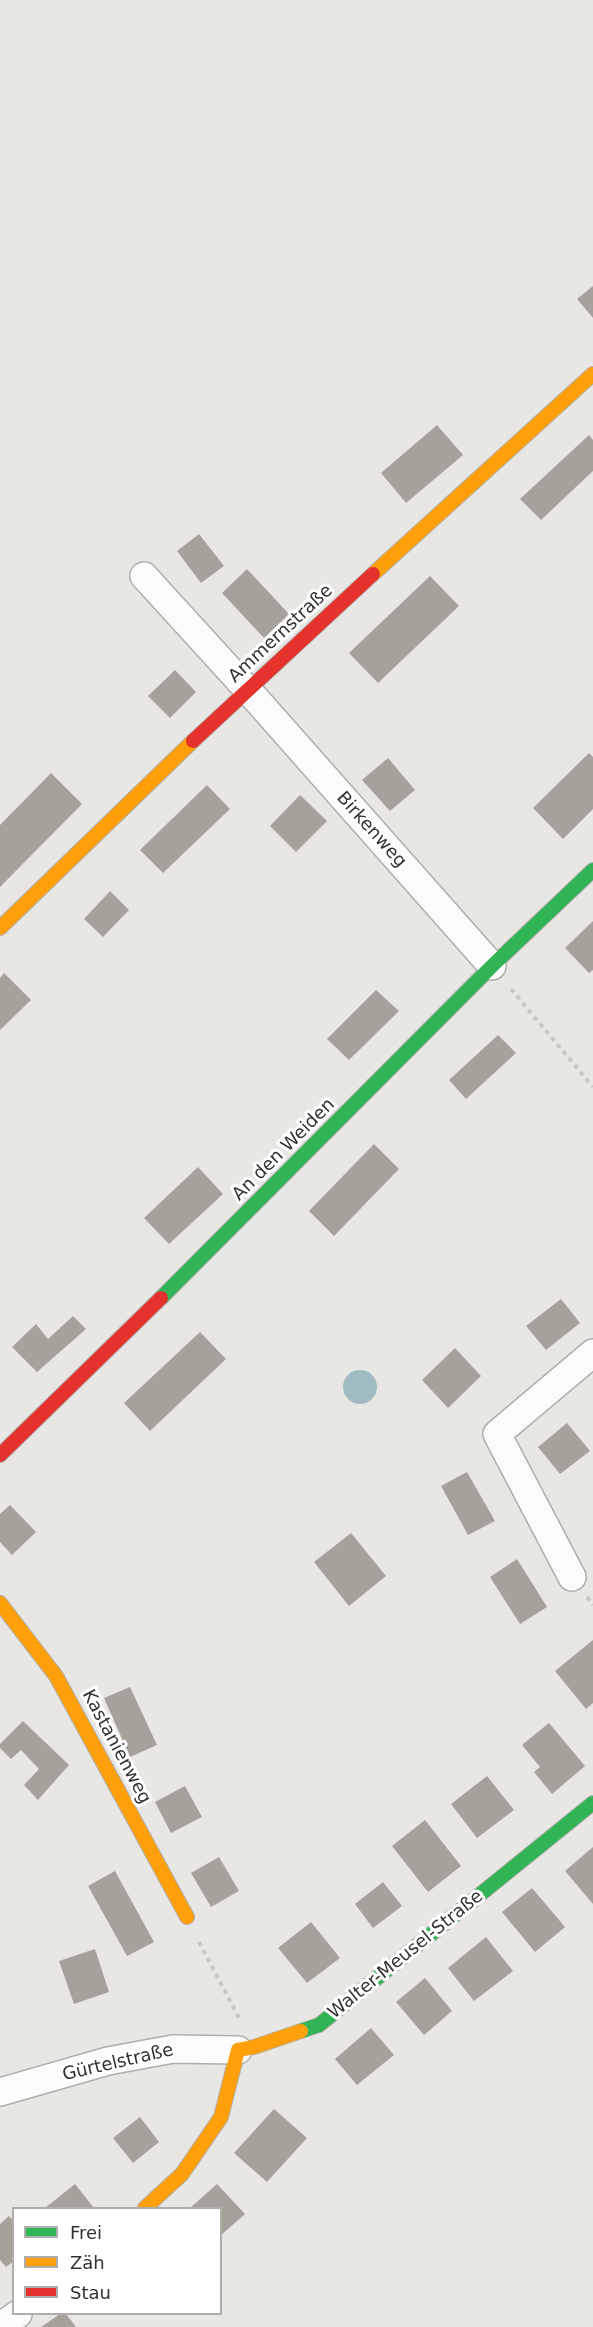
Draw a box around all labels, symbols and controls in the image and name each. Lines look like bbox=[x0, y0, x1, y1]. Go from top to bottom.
street label: Ammernstraße bbox=[225, 580, 337, 688]
street label: Birkenweg bbox=[331, 788, 411, 872]
street label: An den Weiden bbox=[228, 1094, 340, 1206]
street label: Kastanienweg bbox=[77, 1686, 155, 1808]
street label: Walter-Meusel-Straße bbox=[324, 1886, 488, 2024]
street label: Gürtelstraße bbox=[60, 2040, 176, 2086]
legend bbox=[12, 2207, 222, 2315]
text: Frei bbox=[70, 2222, 102, 2243]
text: Zäh bbox=[70, 2252, 105, 2273]
text: Stau bbox=[70, 2282, 111, 2303]

